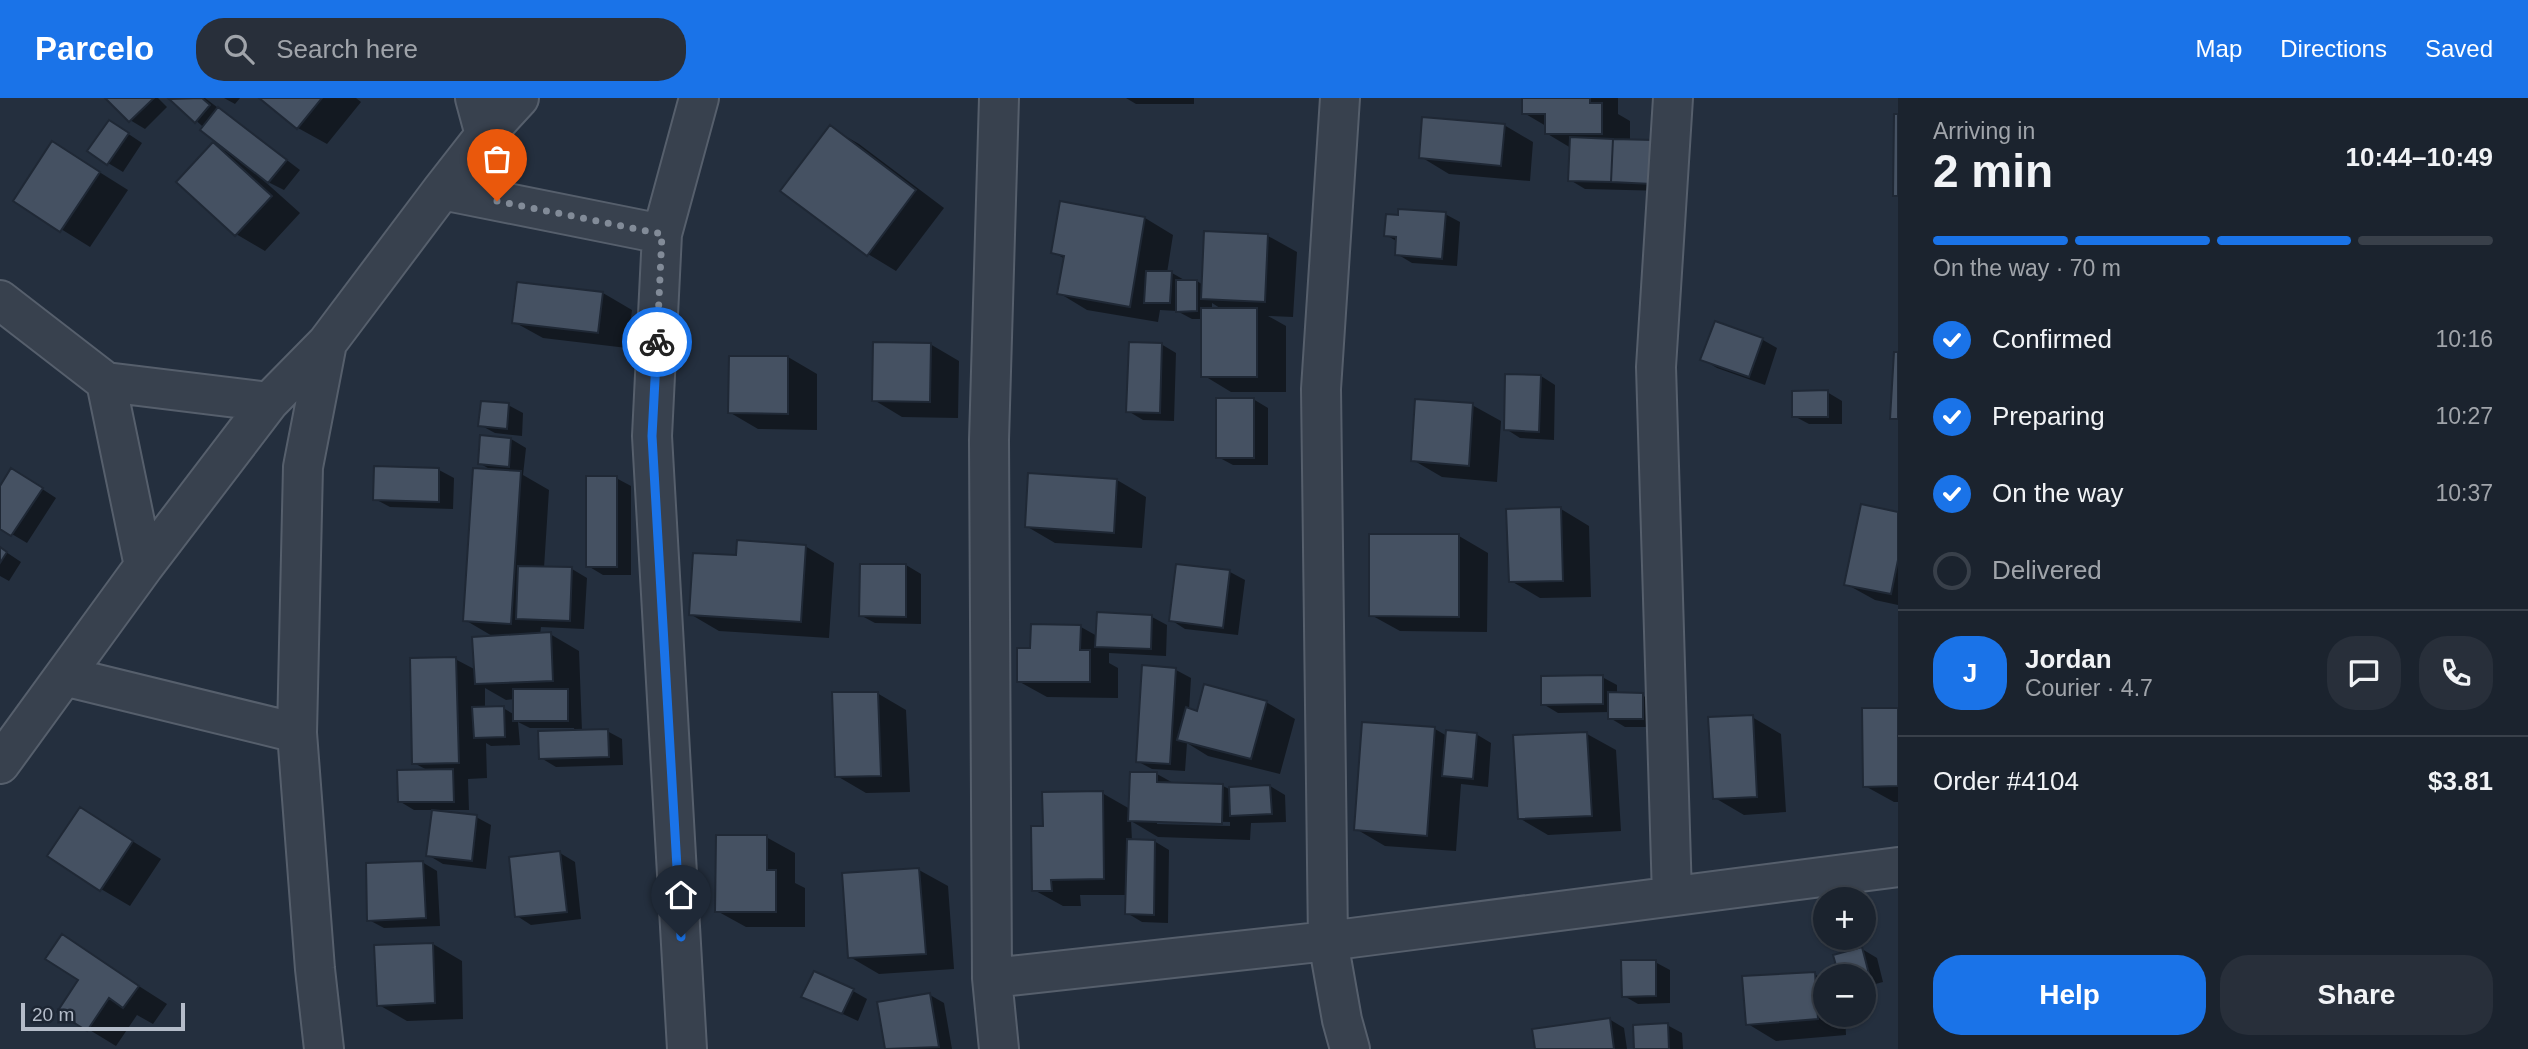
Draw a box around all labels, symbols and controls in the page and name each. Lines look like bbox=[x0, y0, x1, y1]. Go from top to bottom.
search box bbox=[196, 18, 686, 81]
text: Parcelo bbox=[35, 30, 154, 67]
icon: search bbox=[220, 30, 258, 68]
text: Search here bbox=[276, 34, 418, 64]
text: Map bbox=[2196, 35, 2242, 62]
text: Directions bbox=[2280, 35, 2387, 62]
text: Saved bbox=[2425, 35, 2493, 62]
text: Arriving in bbox=[1933, 118, 2035, 144]
pin bbox=[467, 129, 527, 201]
icon: bag bbox=[478, 140, 516, 178]
text: 10:44–10:49 bbox=[2346, 142, 2493, 172]
text: 2 min bbox=[1933, 145, 2053, 197]
text: On the way · 70 m bbox=[1933, 255, 2121, 281]
courier bbox=[622, 307, 692, 377]
icon: check bbox=[1933, 321, 1971, 359]
icon: bike bbox=[638, 323, 676, 361]
text: Confirmed bbox=[1992, 324, 2112, 354]
text: 10:16 bbox=[2435, 326, 2493, 352]
icon: check bbox=[1933, 398, 1971, 436]
text: Preparing bbox=[1992, 401, 2105, 431]
text: 10:27 bbox=[2435, 403, 2493, 429]
icon: check bbox=[1933, 475, 1971, 513]
text: On the way bbox=[1992, 478, 2124, 508]
text: 10:37 bbox=[2435, 480, 2493, 506]
text: Delivered bbox=[1992, 555, 2102, 585]
button: chat bbox=[2327, 636, 2401, 710]
button: phone bbox=[2419, 636, 2493, 710]
text: Jordan bbox=[2025, 644, 2112, 674]
text: J bbox=[1963, 658, 1977, 688]
text: Courier · 4.7 bbox=[2025, 675, 2153, 701]
text: Order #4104 bbox=[1933, 766, 2079, 796]
text: $3.81 bbox=[2428, 766, 2493, 796]
pin bbox=[651, 865, 711, 937]
icon: home bbox=[662, 876, 700, 914]
map controls bbox=[1813, 887, 1876, 1027]
button: + bbox=[1813, 887, 1876, 950]
button: Help bbox=[1933, 955, 2206, 1035]
button: Share bbox=[2220, 955, 2493, 1035]
button: − bbox=[1813, 964, 1876, 1027]
scale bar bbox=[21, 1000, 186, 1032]
text: 20 m bbox=[32, 1004, 74, 1025]

